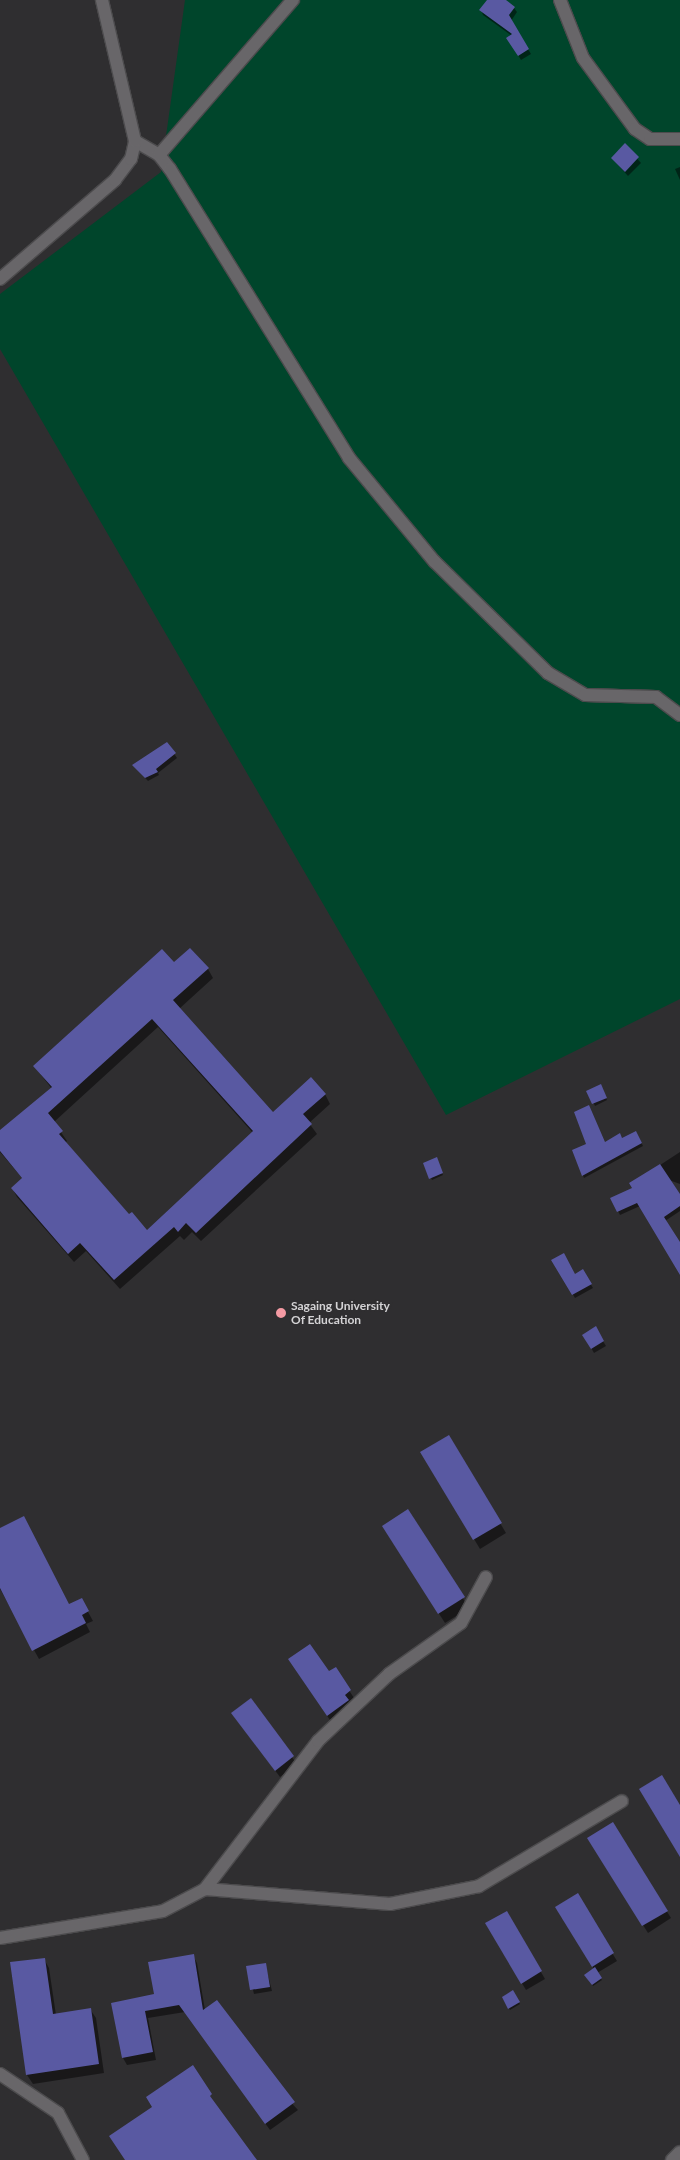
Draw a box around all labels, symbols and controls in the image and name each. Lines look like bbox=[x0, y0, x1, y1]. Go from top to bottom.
place label: Sagaing University Of Education bbox=[291, 1299, 390, 1327]
marker: Sagaing University Of Education bbox=[275, 1307, 287, 1319]

